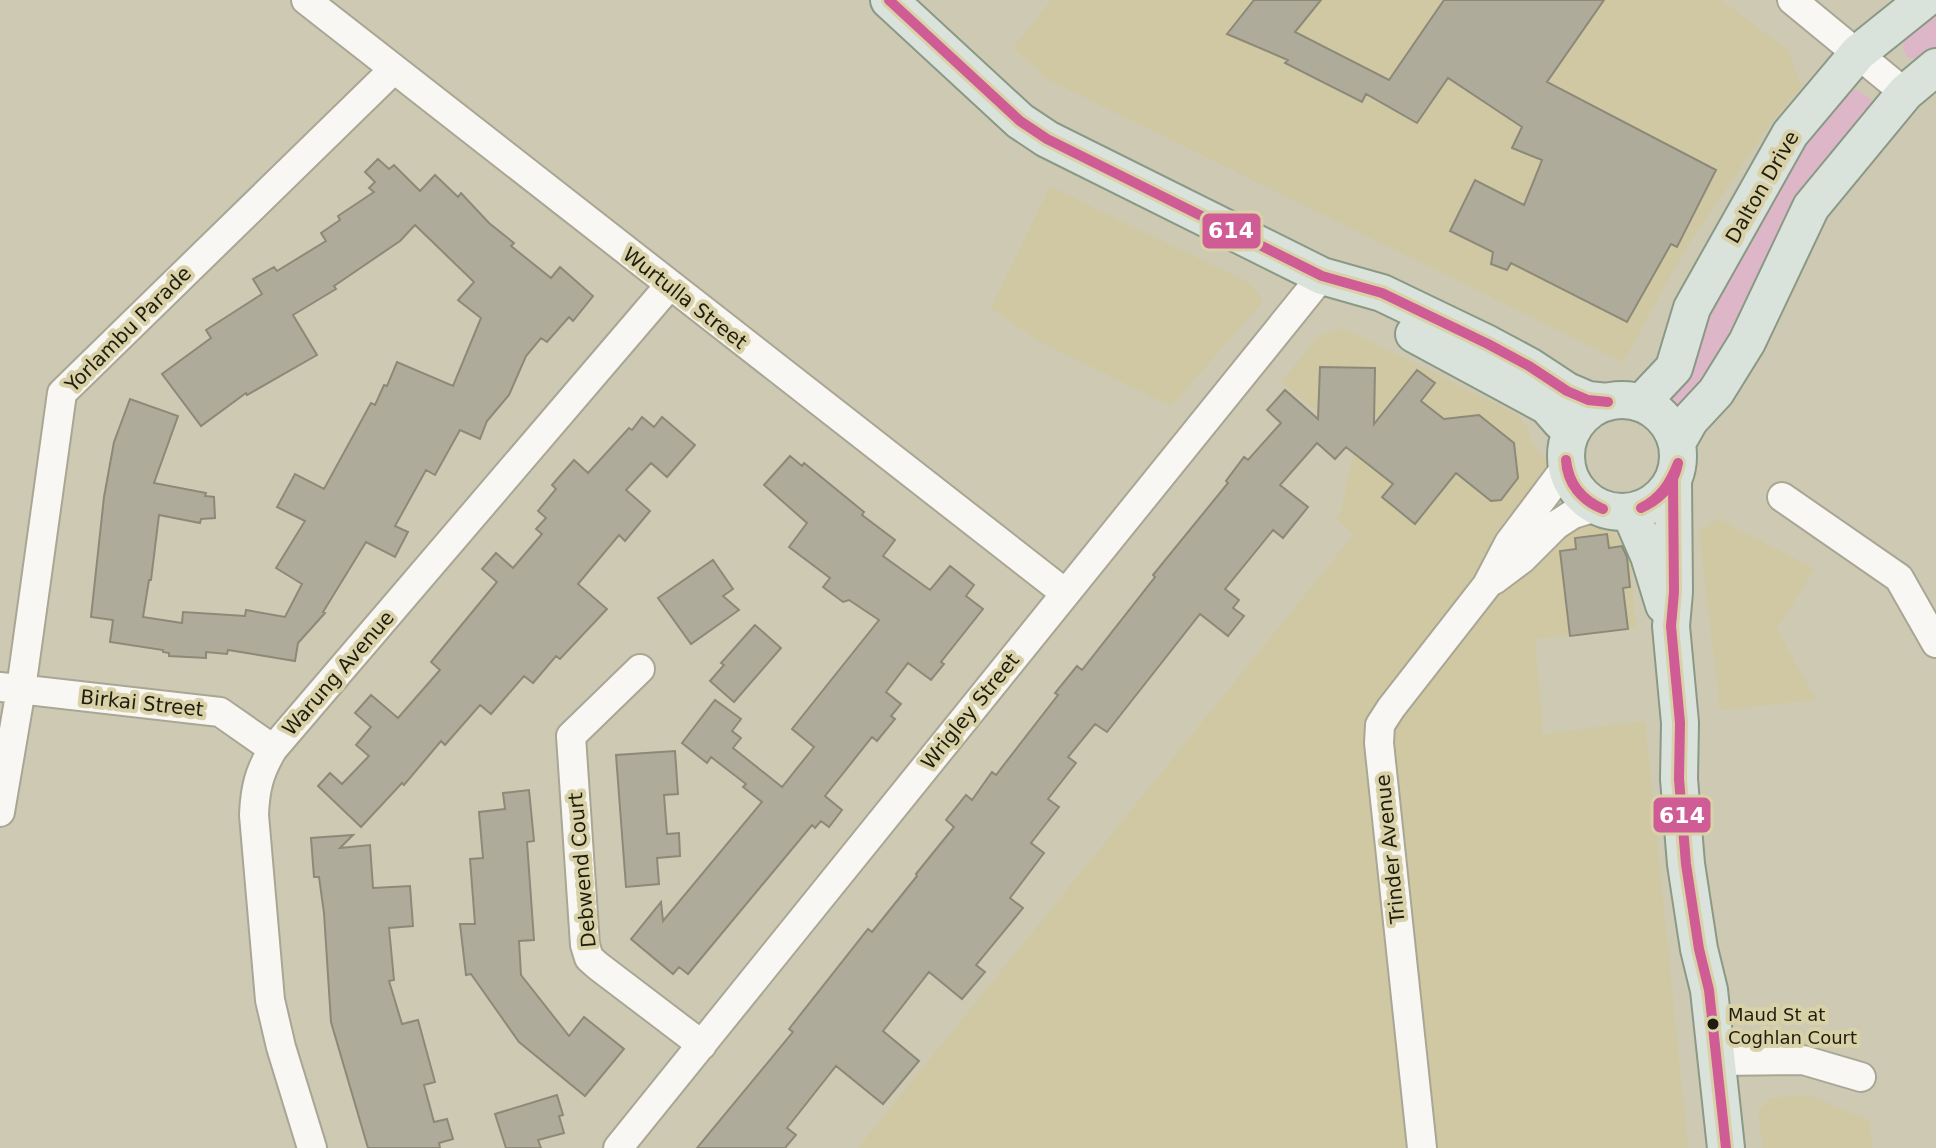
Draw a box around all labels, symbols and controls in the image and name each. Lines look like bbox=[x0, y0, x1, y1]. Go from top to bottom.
street label: Dalton Drive bbox=[1720, 127, 1804, 247]
line badge: 614 bbox=[1201, 212, 1262, 250]
text: 614 bbox=[1208, 218, 1254, 243]
street label: Wurtulla Street bbox=[618, 242, 752, 354]
street label: Yorlambu Parade bbox=[59, 261, 196, 398]
street label: Warung Avenue bbox=[277, 606, 399, 740]
street label: Wrigley Street bbox=[916, 648, 1024, 774]
street label: Birkai Street bbox=[79, 685, 205, 721]
street label: Trinder Avenue bbox=[1370, 773, 1410, 926]
street label: Debwend Court bbox=[563, 791, 601, 949]
line badge: 614 bbox=[1652, 796, 1712, 834]
text: 614 bbox=[1659, 803, 1705, 828]
place label: Maud St at Coghlan Court bbox=[1728, 1004, 1857, 1048]
marker: Maud St at Coghlan Court bbox=[1705, 1016, 1721, 1032]

